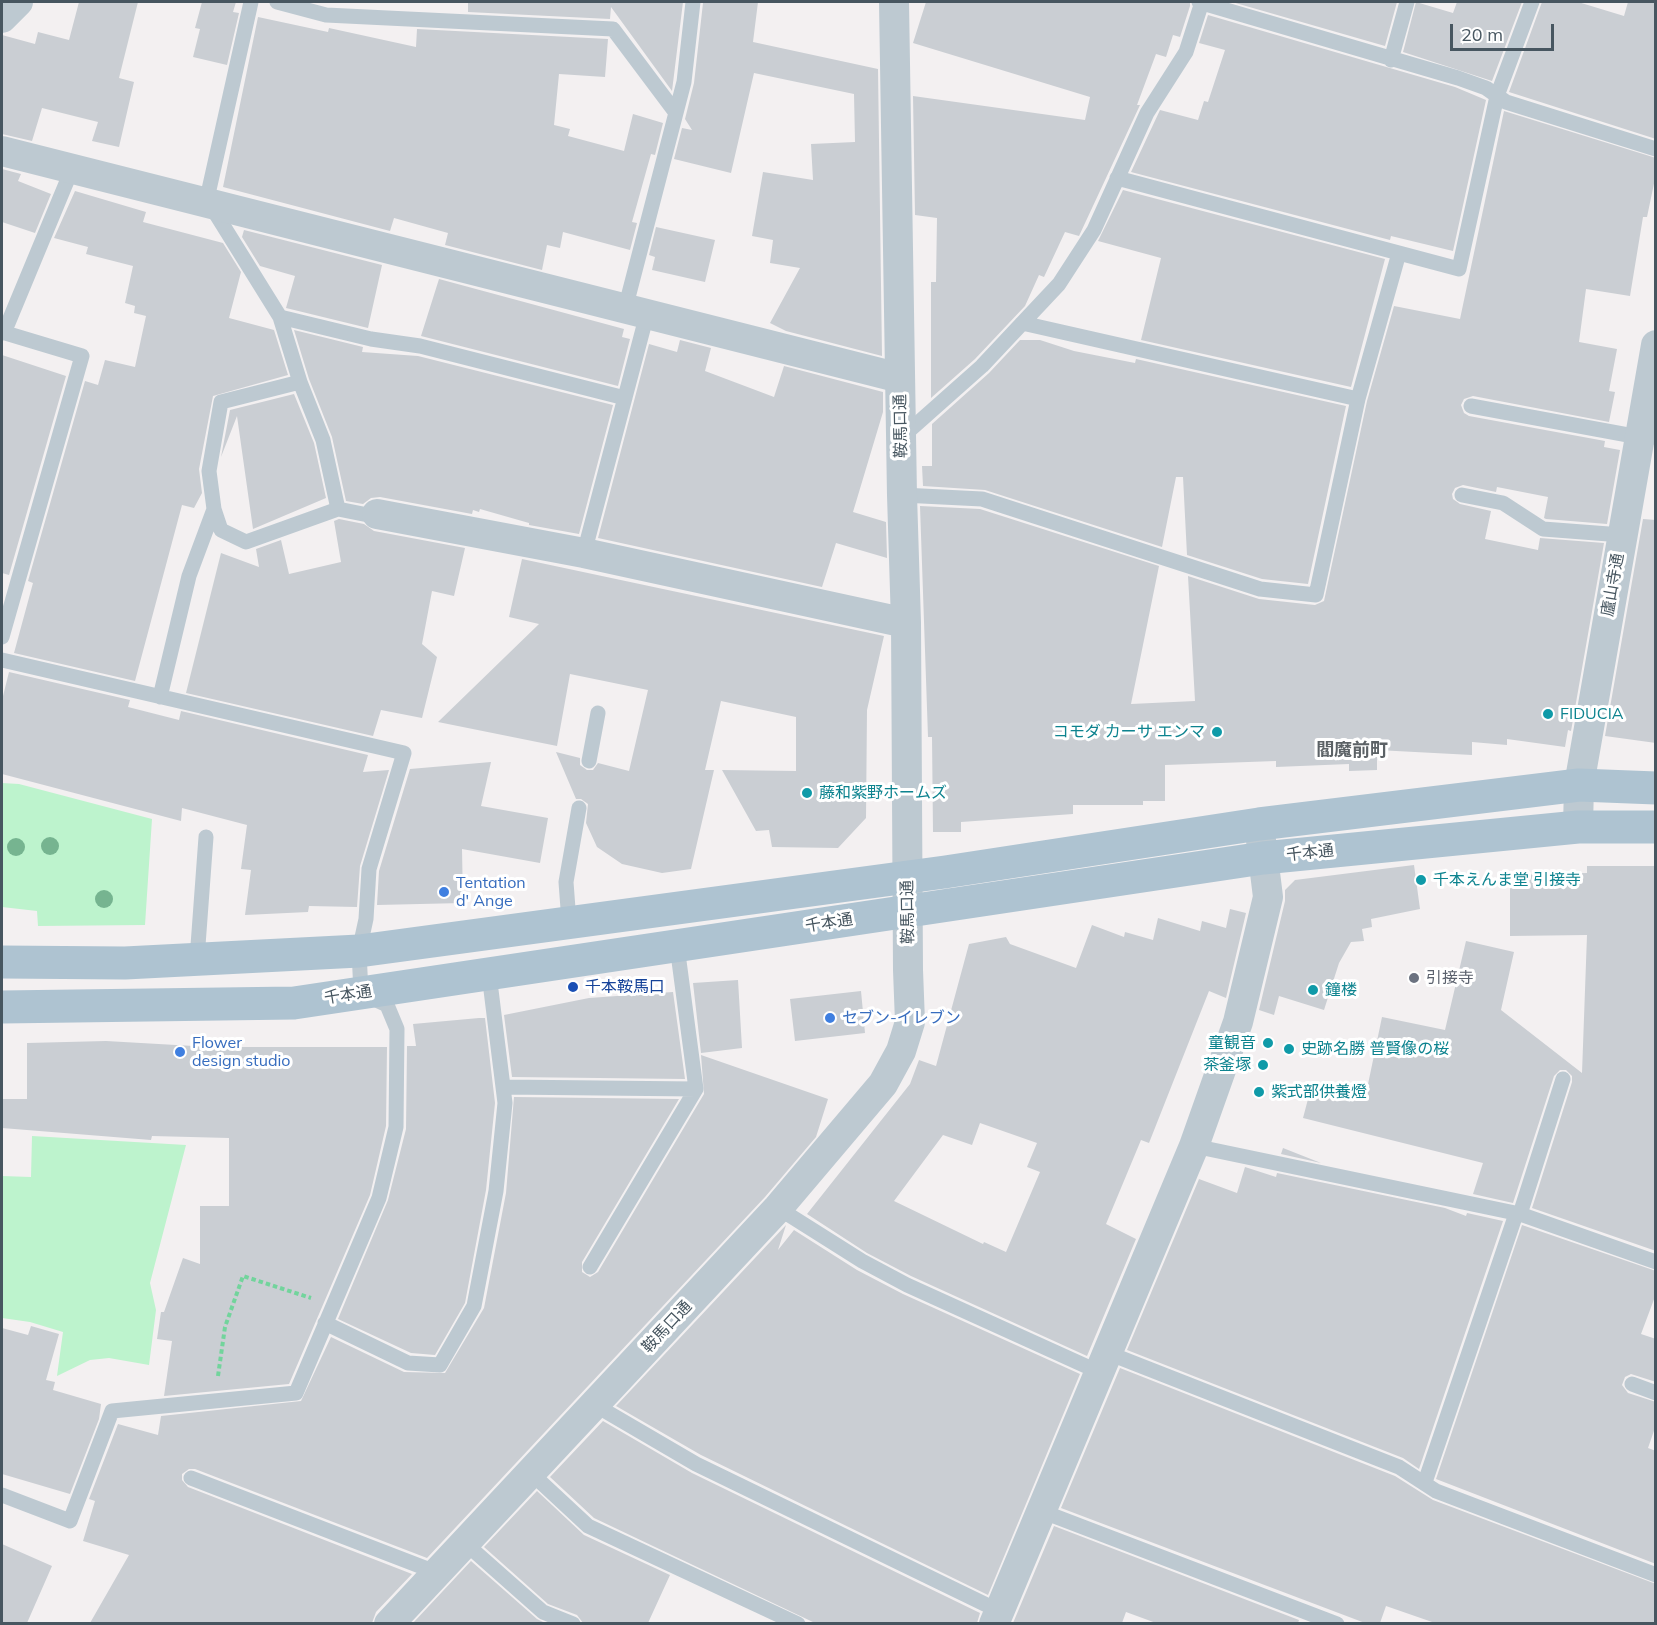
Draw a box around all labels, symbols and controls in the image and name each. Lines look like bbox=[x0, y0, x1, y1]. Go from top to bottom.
scale bar bbox=[1453, 12, 1556, 50]
text: 20 m bbox=[1461, 23, 1503, 46]
street label: 鞍馬口通 bbox=[891, 394, 911, 458]
street label: 廬山寺通 bbox=[1598, 552, 1628, 618]
place label: FIDUCIA bbox=[1560, 704, 1624, 724]
marker: FIDUCIA bbox=[1541, 707, 1555, 721]
place label: コモダ カーサ エンマ bbox=[1053, 722, 1205, 742]
marker: コモダ カーサ エンマ bbox=[1210, 725, 1224, 739]
district label: 閻魔前町 bbox=[1316, 740, 1388, 762]
place label: 藤和紫野ホームズ bbox=[819, 783, 947, 803]
marker: 藤和紫野ホームズ bbox=[800, 786, 814, 800]
street label: 千本通 bbox=[1285, 841, 1335, 865]
place label: 千本えんま堂 引接寺 bbox=[1433, 870, 1581, 890]
place label: Tentation d' Ange bbox=[456, 873, 526, 911]
marker: 千本えんま堂 引接寺 bbox=[1414, 873, 1428, 887]
street label: 鞍馬口通 bbox=[898, 880, 918, 944]
marker: Tentation d' Ange bbox=[437, 885, 451, 899]
street label: 千本通 bbox=[804, 910, 854, 936]
place label: 引接寺 bbox=[1426, 968, 1474, 988]
marker: 引接寺 bbox=[1407, 971, 1421, 985]
place label: 千本鞍馬口 bbox=[585, 977, 665, 997]
marker: 千本鞍馬口 bbox=[566, 980, 580, 994]
place label: 鐘楼 bbox=[1325, 980, 1357, 1000]
street label: 千本通 bbox=[323, 982, 373, 1008]
marker: 鐘楼 bbox=[1306, 983, 1320, 997]
place label: セブン-イレブン bbox=[842, 1008, 961, 1028]
marker: セブン-イレブン bbox=[823, 1011, 837, 1025]
place label: Flower design studio bbox=[192, 1033, 290, 1071]
place label: 童観音 bbox=[1208, 1033, 1256, 1053]
marker: 童観音 bbox=[1261, 1036, 1275, 1050]
place label: 史跡名勝 普賢像の桜 bbox=[1301, 1039, 1449, 1059]
marker: 史跡名勝 普賢像の桜 bbox=[1282, 1042, 1296, 1056]
marker: Flower design studio bbox=[173, 1045, 187, 1059]
place label: 茶釜塚 bbox=[1203, 1055, 1251, 1075]
marker: 茶釜塚 bbox=[1256, 1058, 1270, 1072]
place label: 紫式部供養燈 bbox=[1271, 1082, 1367, 1102]
marker: 紫式部供養燈 bbox=[1252, 1085, 1266, 1099]
street label: 鞍馬口通 bbox=[638, 1297, 696, 1357]

